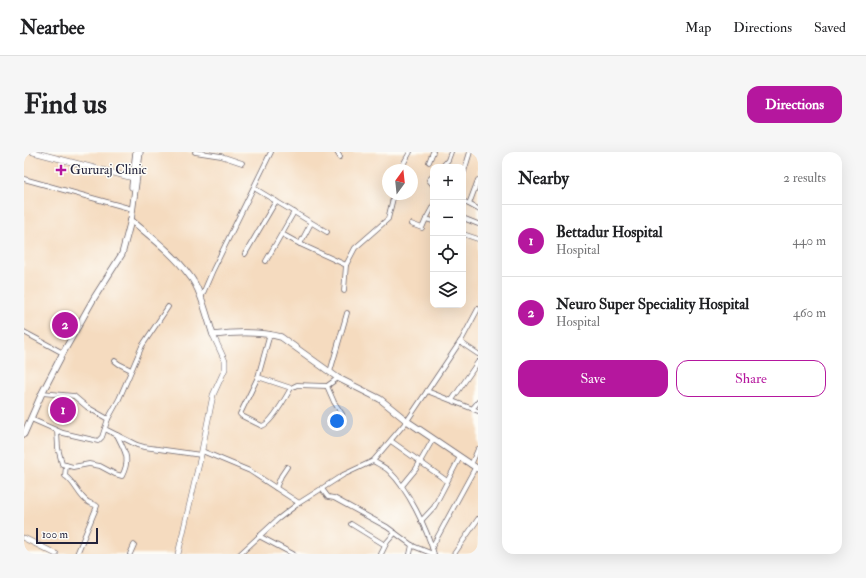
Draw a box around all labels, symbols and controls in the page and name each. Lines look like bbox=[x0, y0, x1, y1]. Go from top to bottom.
text: Nearbee bbox=[20, 16, 85, 40]
text: Map bbox=[685, 19, 711, 36]
text: Directions bbox=[733, 19, 792, 36]
text: Saved bbox=[814, 19, 846, 36]
button: Directions bbox=[747, 86, 842, 123]
text: Find us bbox=[24, 87, 107, 122]
place label: Gururaj Clinic bbox=[70, 162, 147, 178]
marker: Gururaj Clinic bbox=[55, 164, 67, 176]
north arrow bbox=[382, 164, 418, 200]
map controls bbox=[430, 164, 466, 308]
button: + bbox=[430, 164, 466, 200]
text: Nearby bbox=[518, 168, 569, 189]
text: 2 results bbox=[783, 170, 826, 186]
button: − bbox=[430, 200, 466, 236]
text: Bettadur Hospital bbox=[556, 223, 663, 242]
text: 1 bbox=[529, 233, 533, 249]
text: 440 m bbox=[792, 233, 826, 249]
button: locate bbox=[430, 236, 466, 272]
text: Hospital bbox=[556, 242, 600, 258]
button: layers bbox=[430, 272, 466, 308]
text: Neuro Super Speciality Hospital bbox=[556, 295, 749, 314]
text: 2 bbox=[528, 305, 534, 321]
text: 460 m bbox=[793, 305, 826, 321]
pin: 2 bbox=[52, 310, 78, 340]
text: Hospital bbox=[556, 314, 600, 330]
button: Save bbox=[518, 360, 668, 397]
button: Share bbox=[676, 360, 826, 397]
pin: 1 bbox=[50, 395, 76, 425]
your location bbox=[327, 411, 347, 431]
scale bar bbox=[36, 526, 98, 545]
text: 100 m bbox=[42, 528, 68, 541]

